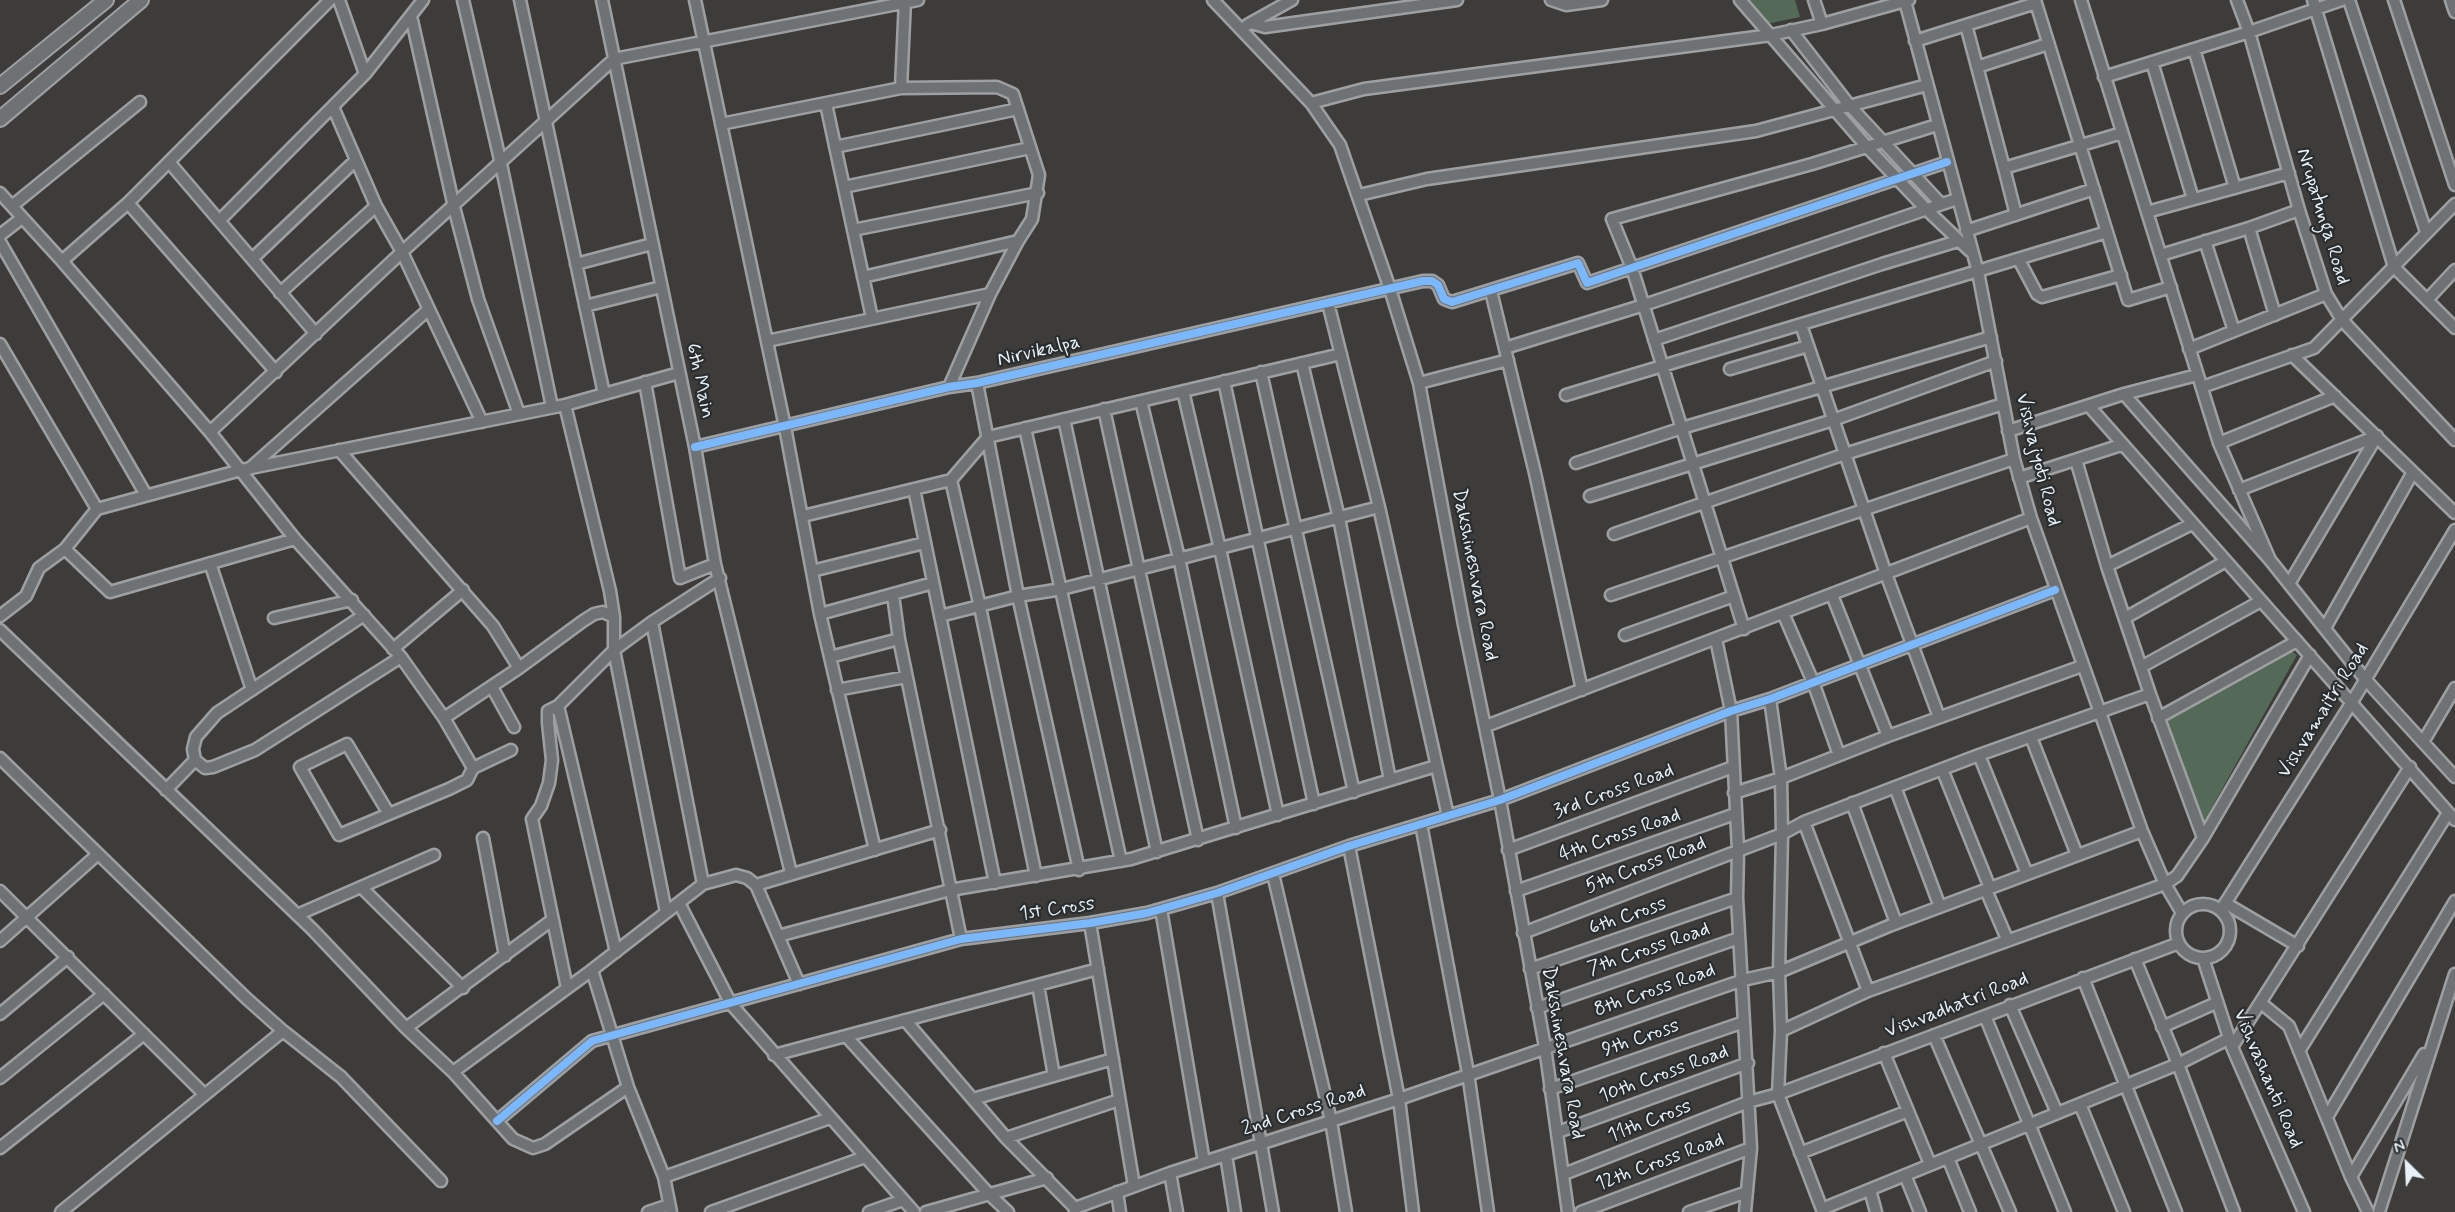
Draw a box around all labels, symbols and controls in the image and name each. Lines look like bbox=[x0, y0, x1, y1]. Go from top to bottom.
street label: Nrupatunga Road bbox=[2290, 146, 2354, 288]
street label: Nirvikalpa bbox=[995, 331, 1083, 373]
street label: 6th Main bbox=[679, 341, 719, 421]
street label: Vishvajyoti Road bbox=[2009, 391, 2065, 529]
street label: Dakshineshvara Road bbox=[1446, 487, 1502, 663]
street label: Vishvamaitri Road bbox=[2273, 639, 2375, 783]
street label: 3rd Cross Road bbox=[1551, 759, 1677, 825]
street label: 4th Cross Road bbox=[1556, 804, 1684, 868]
street label: 5th Cross Road bbox=[1582, 832, 1710, 900]
street label: 1st Cross bbox=[1018, 893, 1096, 927]
street label: 6th Cross bbox=[1586, 893, 1670, 941]
street label: 7th Cross Road bbox=[1585, 918, 1713, 982]
street label: 8th Cross Road bbox=[1591, 959, 1719, 1023]
street label: Dakshineshvara Road bbox=[1535, 965, 1589, 1141]
street label: Vishvadhatri Road bbox=[1882, 968, 2032, 1044]
street label: Vishvashanti Road bbox=[2227, 1006, 2307, 1152]
street label: 9th Cross bbox=[1599, 1015, 1683, 1063]
street label: 10th Cross Road bbox=[1596, 1040, 1732, 1110]
street label: 2nd Cross Road bbox=[1239, 1080, 1369, 1142]
street label: 11th Cross bbox=[1605, 1095, 1695, 1149]
street label: 12th Cross Road bbox=[1592, 1129, 1728, 1197]
north arrow bbox=[2377, 1134, 2437, 1194]
text: N bbox=[2390, 1135, 2409, 1159]

